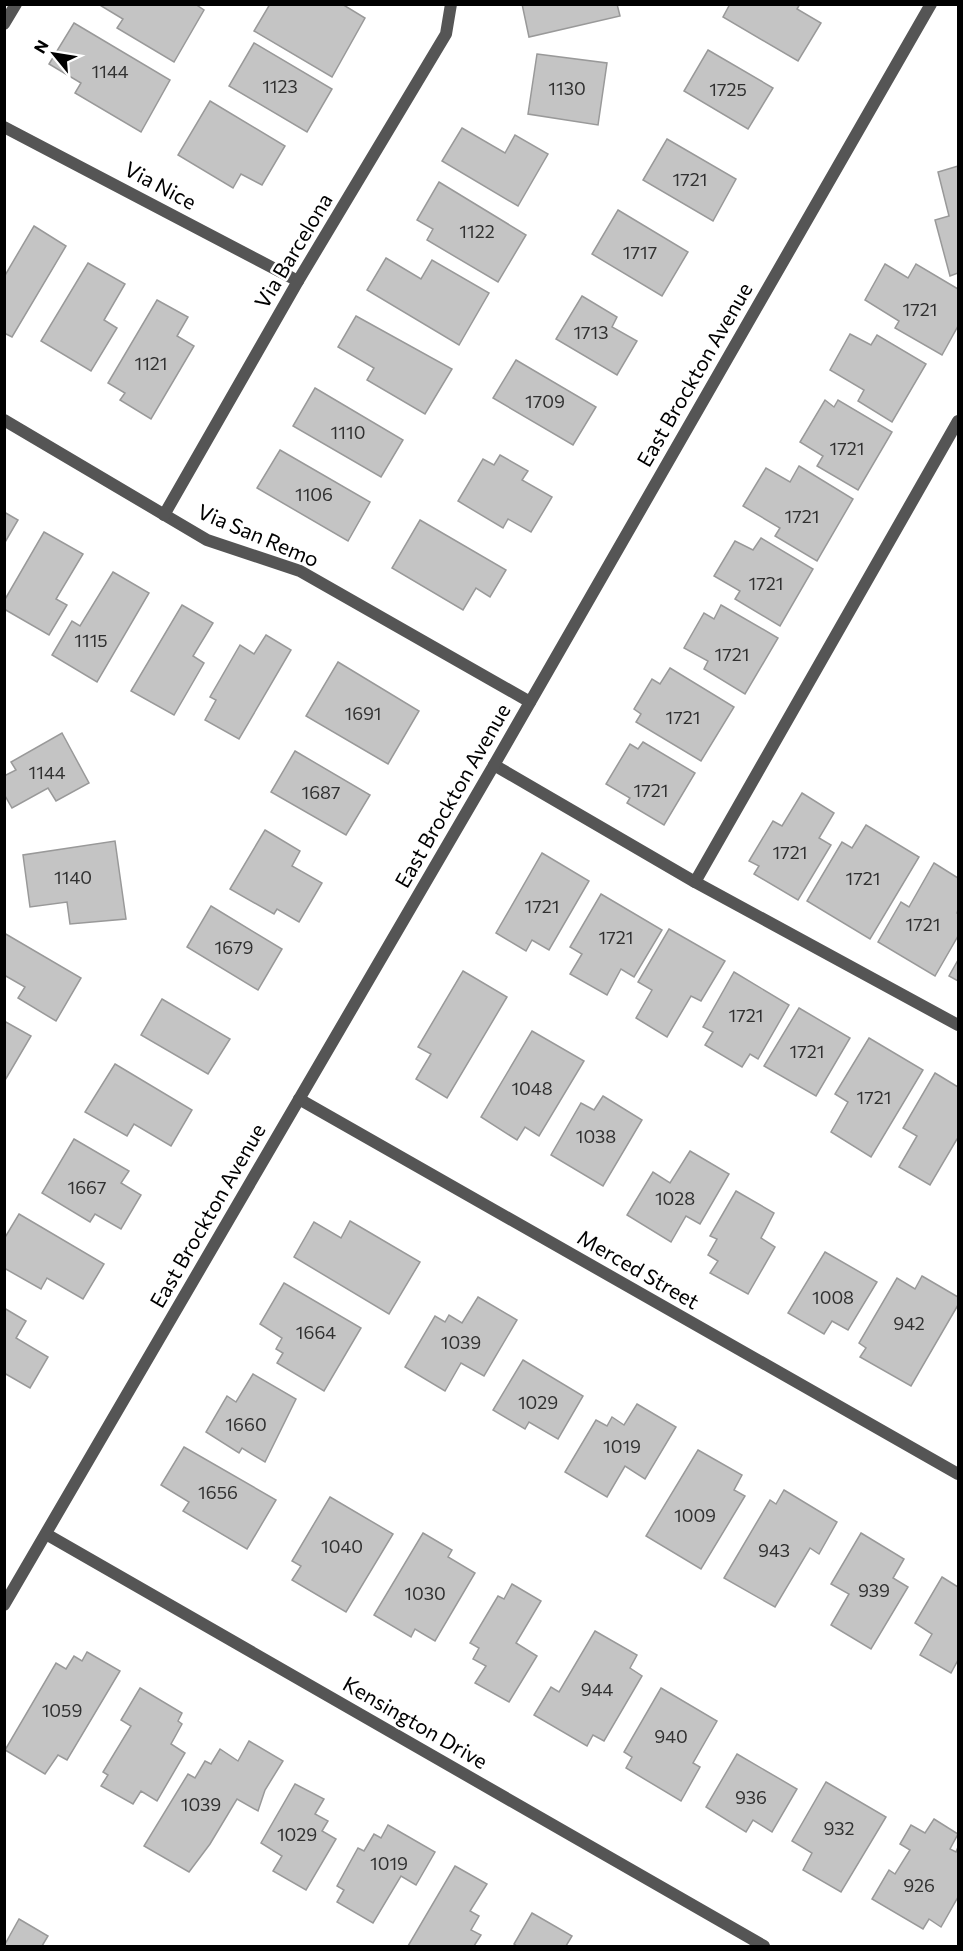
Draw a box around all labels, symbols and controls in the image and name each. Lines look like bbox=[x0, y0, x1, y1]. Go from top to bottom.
north arrow bbox=[24, 24, 84, 84]
text: N bbox=[29, 36, 52, 56]
house number: 1144 bbox=[92, 60, 129, 82]
house number: 1123 bbox=[262, 75, 298, 97]
house number: 1130 bbox=[548, 77, 586, 99]
house number: 1725 bbox=[709, 78, 747, 100]
street label: Via Nice bbox=[121, 155, 201, 214]
house number: 1721 bbox=[673, 168, 707, 190]
street label: Via Barcelona bbox=[249, 188, 337, 312]
house number: 1122 bbox=[459, 220, 495, 242]
house number: 1717 bbox=[623, 241, 657, 263]
street label: East Brockton Avenue bbox=[631, 278, 757, 471]
house number: 1721 bbox=[903, 298, 937, 320]
house number: 1713 bbox=[573, 321, 609, 343]
house number: 1121 bbox=[134, 352, 168, 374]
house number: 1709 bbox=[525, 390, 565, 412]
house number: 1110 bbox=[331, 421, 365, 443]
house number: 1721 bbox=[830, 437, 864, 459]
house number: 1106 bbox=[295, 483, 333, 505]
street label: Via San Remo bbox=[194, 498, 323, 571]
house number: 1721 bbox=[785, 505, 819, 527]
house number: 1721 bbox=[749, 572, 783, 594]
house number: 1115 bbox=[74, 629, 108, 651]
house number: 1721 bbox=[715, 643, 749, 665]
street label: East Brockton Avenue bbox=[389, 699, 515, 892]
house number: 1691 bbox=[344, 702, 382, 724]
house number: 1721 bbox=[666, 706, 700, 728]
house number: 1144 bbox=[29, 761, 66, 783]
house number: 1721 bbox=[634, 779, 668, 801]
house number: 1687 bbox=[302, 781, 340, 803]
house number: 1721 bbox=[773, 841, 807, 863]
house number: 1140 bbox=[54, 866, 92, 888]
house number: 1721 bbox=[846, 867, 880, 889]
house number: 1721 bbox=[525, 895, 559, 917]
house number: 1721 bbox=[906, 913, 940, 935]
house number: 1721 bbox=[599, 926, 633, 948]
house number: 1679 bbox=[215, 936, 253, 958]
house number: 1721 bbox=[729, 1004, 763, 1026]
house number: 1721 bbox=[790, 1040, 824, 1062]
house number: 1048 bbox=[511, 1077, 553, 1099]
house number: 1721 bbox=[857, 1086, 891, 1108]
street label: East Brockton Avenue bbox=[144, 1119, 270, 1312]
house number: 1038 bbox=[576, 1125, 616, 1147]
house number: 1667 bbox=[68, 1176, 106, 1198]
house number: 1028 bbox=[655, 1187, 695, 1209]
street label: Merced Street bbox=[574, 1224, 704, 1314]
house number: 1008 bbox=[812, 1286, 854, 1308]
house number: 942 bbox=[893, 1312, 925, 1334]
house number: 1664 bbox=[296, 1321, 336, 1343]
house number: 1039 bbox=[441, 1331, 481, 1353]
house number: 1029 bbox=[518, 1391, 558, 1413]
house number: 1660 bbox=[225, 1413, 267, 1435]
house number: 1019 bbox=[603, 1435, 641, 1457]
house number: 1656 bbox=[198, 1481, 238, 1503]
house number: 1009 bbox=[674, 1504, 716, 1526]
house number: 1040 bbox=[321, 1535, 363, 1557]
house number: 943 bbox=[758, 1539, 790, 1561]
house number: 939 bbox=[858, 1579, 890, 1601]
house number: 1030 bbox=[404, 1582, 446, 1604]
street label: Kensington Drive bbox=[339, 1670, 492, 1773]
house number: 944 bbox=[581, 1678, 613, 1700]
house number: 1059 bbox=[42, 1699, 82, 1721]
house number: 940 bbox=[654, 1725, 688, 1747]
house number: 936 bbox=[735, 1786, 767, 1808]
house number: 1039 bbox=[181, 1793, 221, 1815]
house number: 932 bbox=[823, 1817, 855, 1839]
house number: 1029 bbox=[277, 1823, 317, 1845]
house number: 1019 bbox=[370, 1852, 408, 1874]
house number: 926 bbox=[903, 1874, 935, 1896]

